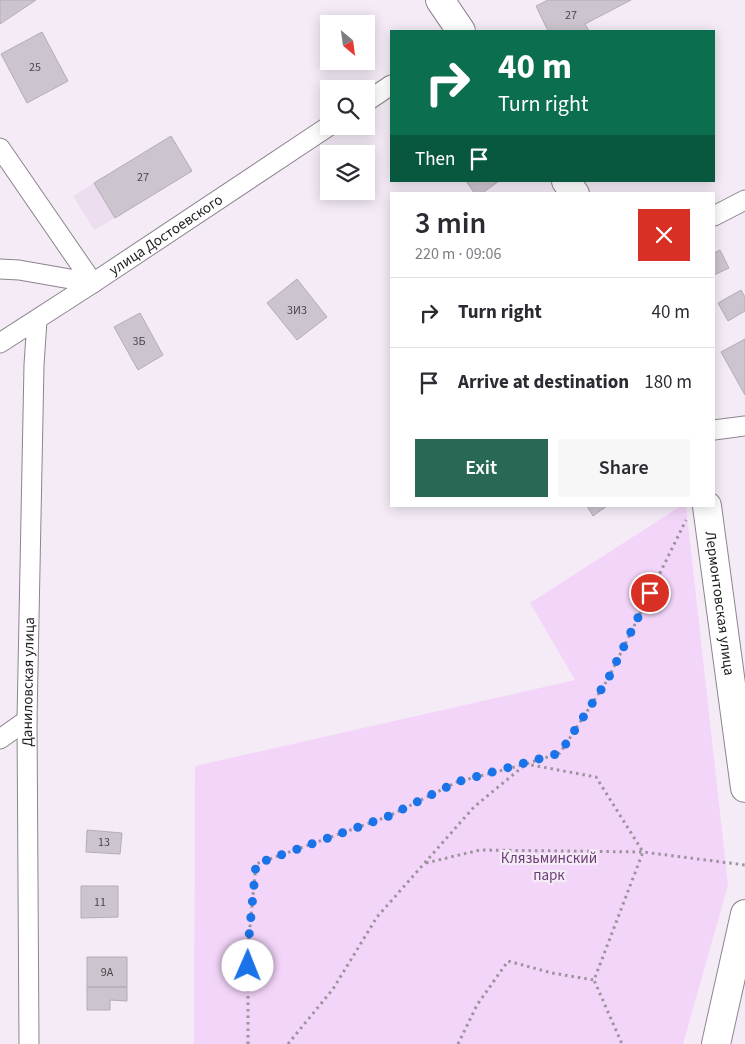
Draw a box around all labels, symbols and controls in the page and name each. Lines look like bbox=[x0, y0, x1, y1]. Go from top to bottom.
house number: 27 bbox=[565, 7, 577, 24]
north arrow bbox=[320, 15, 375, 70]
map controls bbox=[320, 15, 375, 200]
text: 40 m bbox=[498, 42, 572, 92]
icon: right bbox=[415, 50, 480, 115]
house number: 25 bbox=[29, 59, 41, 76]
button: search bbox=[320, 80, 375, 135]
text: Turn right bbox=[498, 88, 588, 120]
button: layers bbox=[320, 145, 375, 200]
icon: arrive bbox=[465, 145, 493, 173]
text: Then bbox=[415, 146, 455, 173]
house number: 27 bbox=[137, 169, 149, 186]
street label: улица Достоевского bbox=[105, 190, 227, 281]
text: 3 min bbox=[415, 202, 486, 245]
button: close bbox=[638, 209, 690, 261]
text: 220 m · 09:06 bbox=[415, 243, 502, 265]
icon: right bbox=[415, 299, 443, 327]
text: Turn right bbox=[458, 299, 542, 326]
text: 40 m bbox=[652, 299, 690, 326]
house number: 3И3 bbox=[287, 302, 307, 319]
house number: 3Б bbox=[133, 333, 145, 350]
icon: arrive bbox=[415, 369, 443, 397]
text: Arrive at destination bbox=[458, 369, 629, 396]
text: 180 m bbox=[644, 369, 692, 396]
button: Exit bbox=[415, 439, 548, 497]
button: Share bbox=[558, 439, 690, 497]
street label: Лермонтовская улица bbox=[699, 530, 740, 677]
pin bbox=[629, 572, 671, 614]
icon: arrive bbox=[636, 579, 664, 607]
street label: Даниловская улица bbox=[17, 617, 40, 747]
house number: 13 bbox=[98, 834, 110, 851]
park label: Клязьминский парк bbox=[501, 848, 597, 886]
house number: 11 bbox=[94, 894, 106, 911]
position arrow bbox=[221, 939, 273, 991]
house number: 9А bbox=[101, 964, 114, 981]

